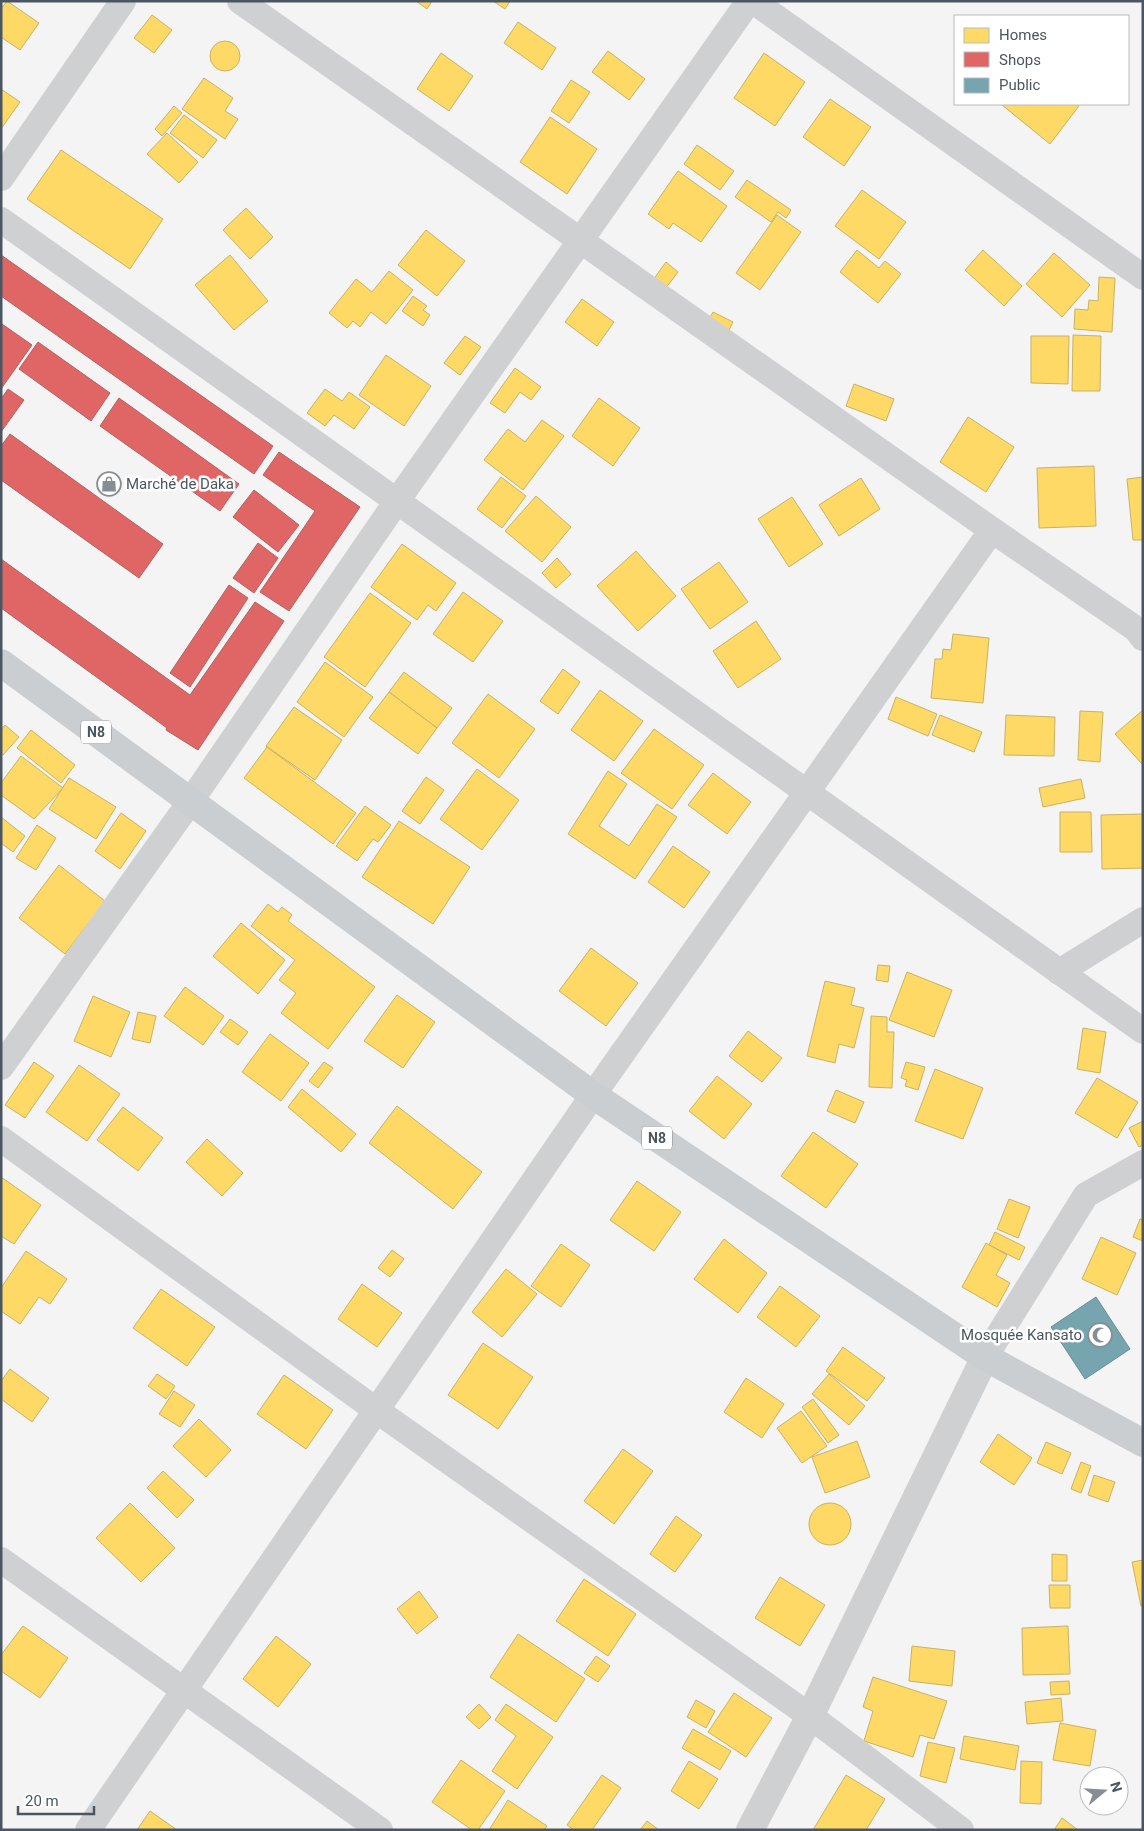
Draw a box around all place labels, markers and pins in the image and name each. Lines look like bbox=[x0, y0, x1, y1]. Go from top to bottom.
shop icon: Marché de Daka bbox=[96, 471, 122, 497]
place label: Marché de Daka bbox=[126, 475, 234, 493]
mosque icon: Mosquée Kansato bbox=[1087, 1322, 1113, 1348]
place label: Mosquée Kansato bbox=[961, 1326, 1082, 1344]

